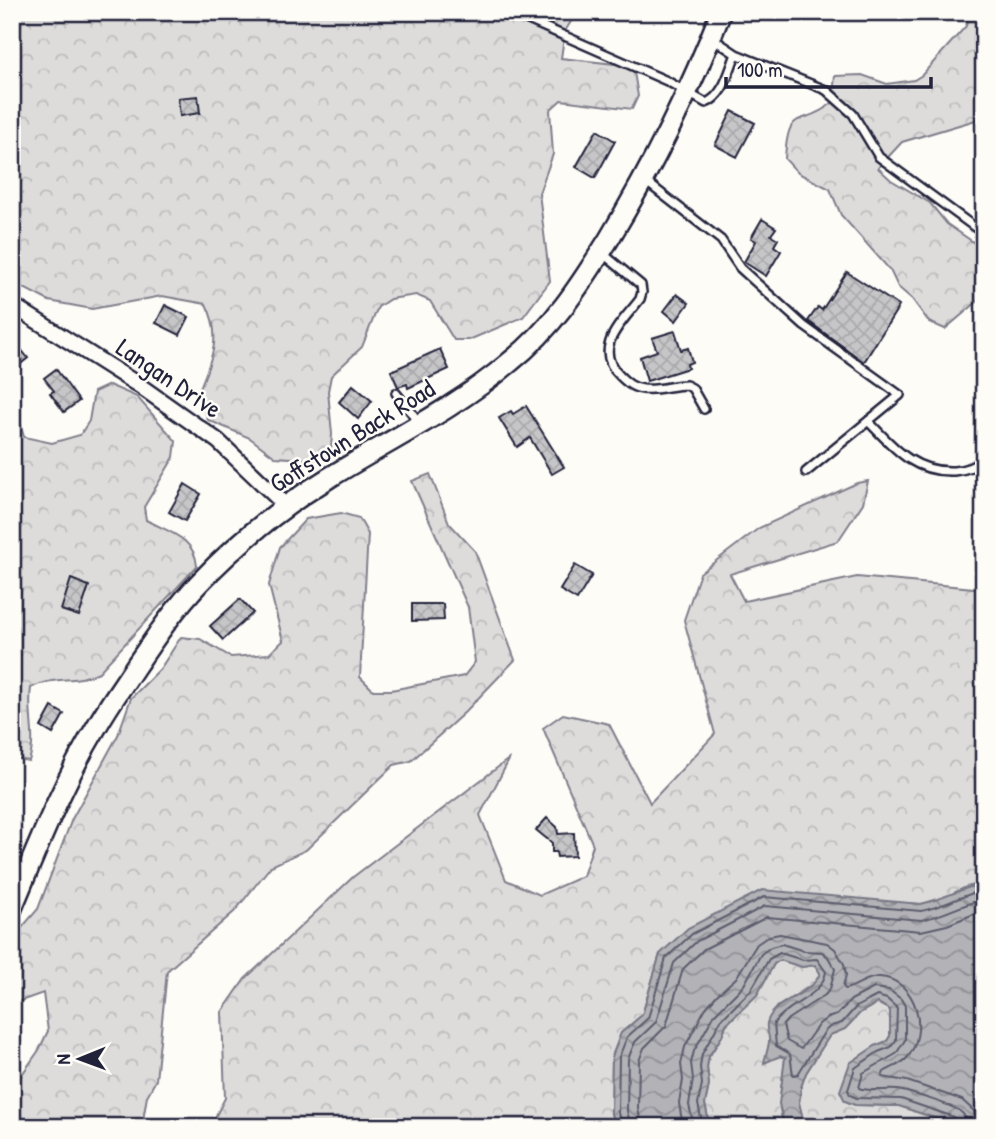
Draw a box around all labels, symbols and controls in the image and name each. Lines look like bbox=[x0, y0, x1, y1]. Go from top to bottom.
scale bar bbox=[726, 46, 931, 90]
text: 100 m bbox=[737, 55, 783, 84]
street label: Langan Drive bbox=[110, 330, 229, 426]
street label: Goffstown Back Road bbox=[262, 371, 441, 500]
north arrow bbox=[46, 1024, 116, 1094]
text: N bbox=[50, 1054, 76, 1065]

